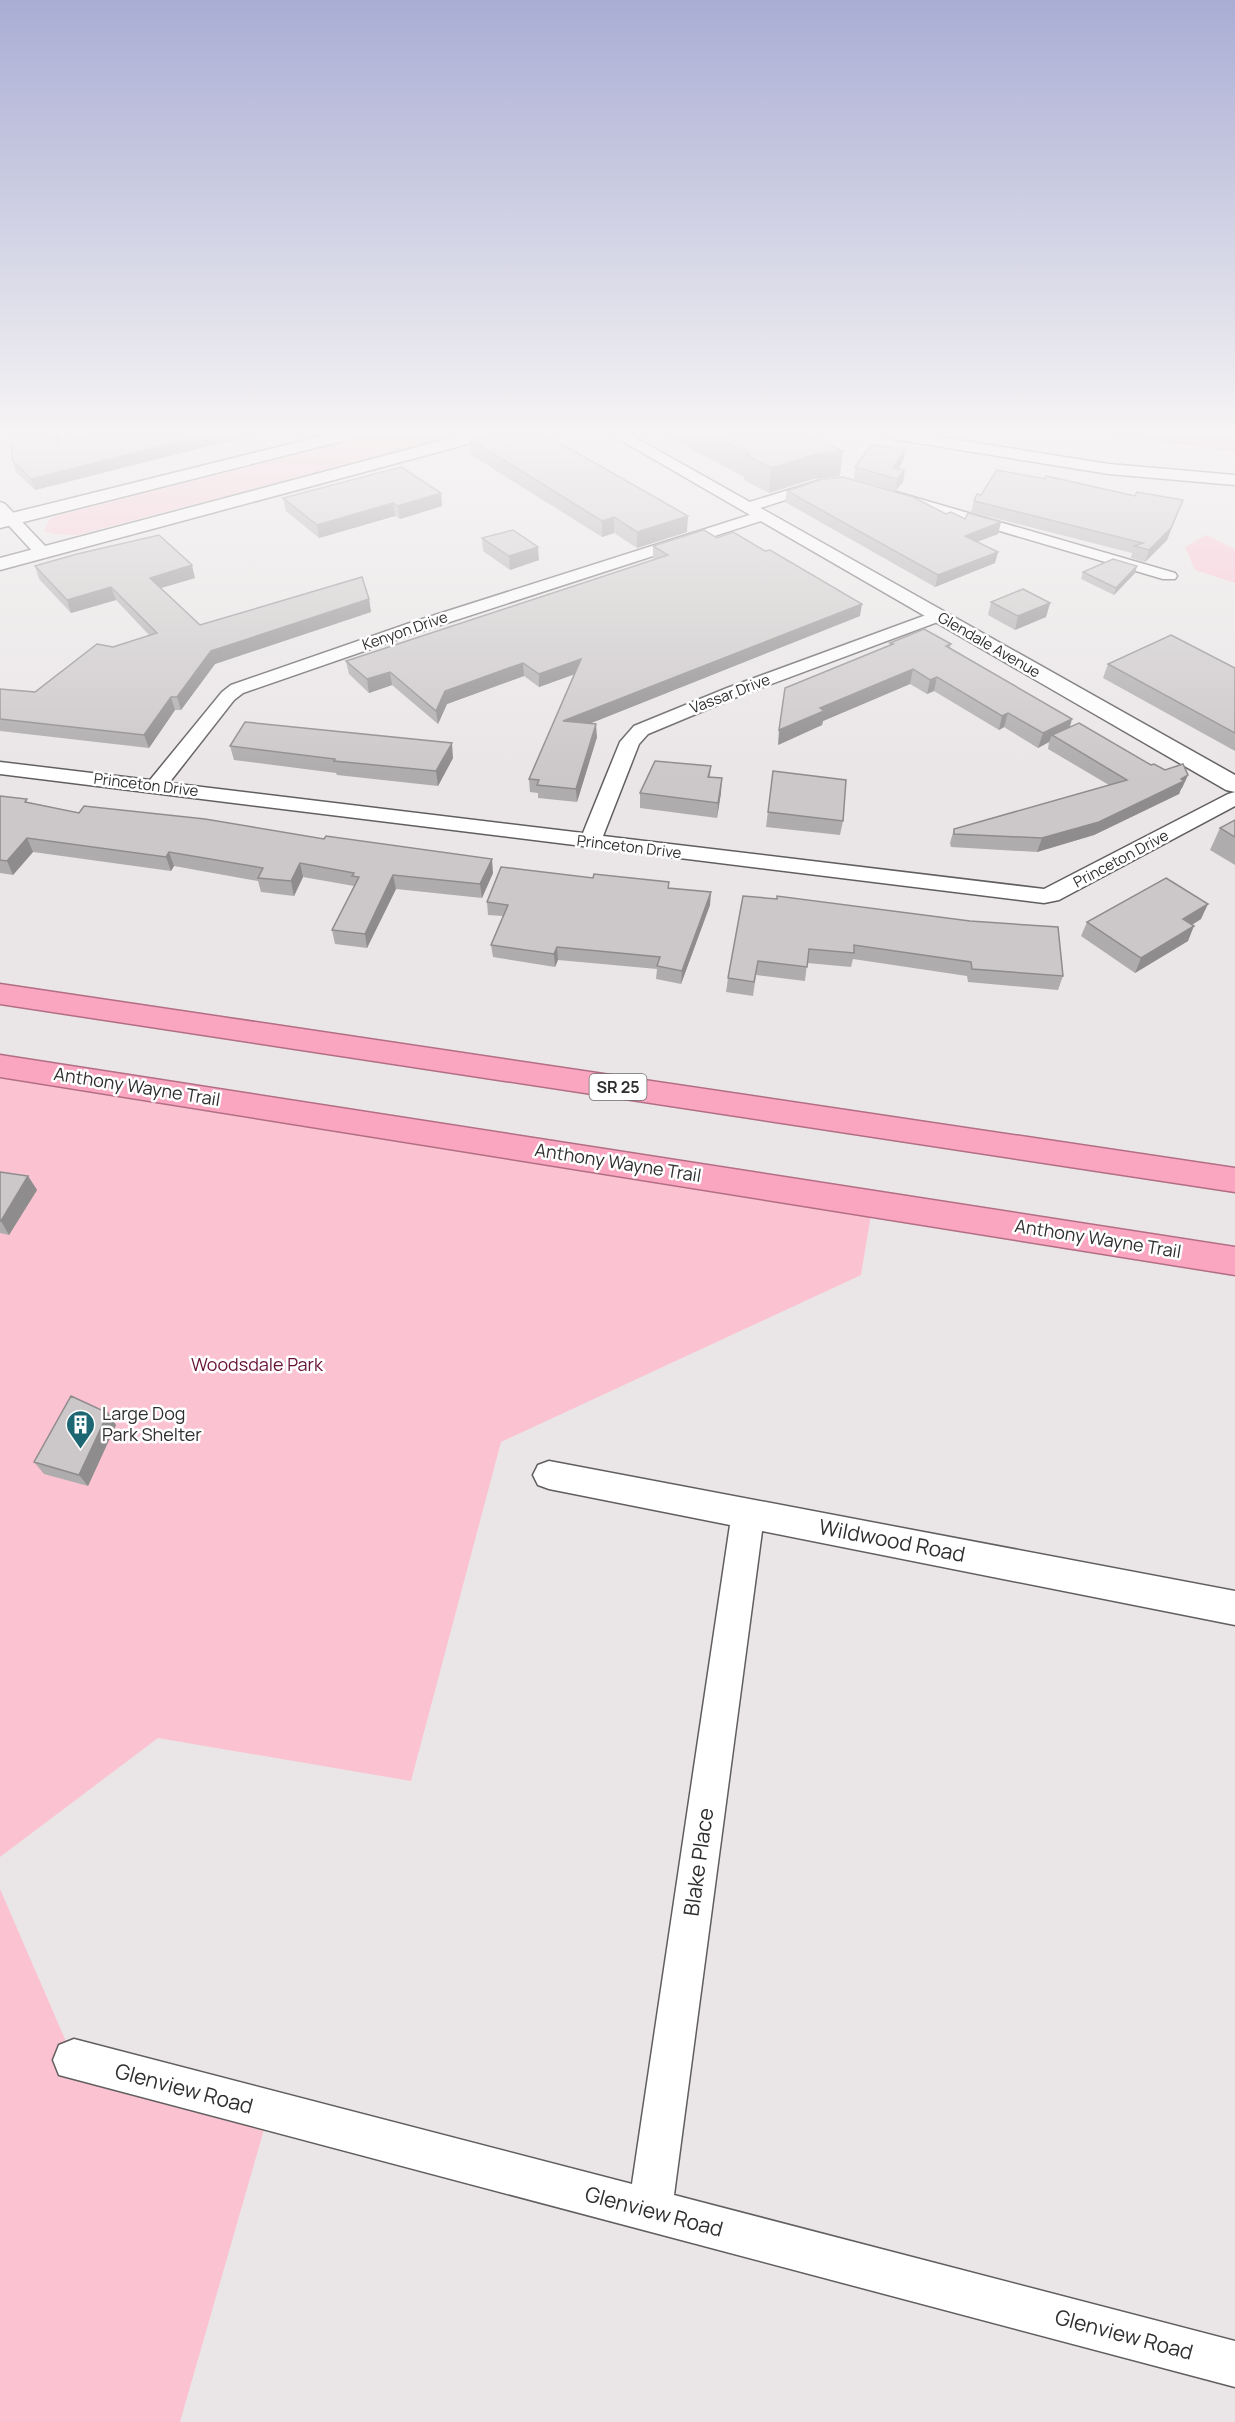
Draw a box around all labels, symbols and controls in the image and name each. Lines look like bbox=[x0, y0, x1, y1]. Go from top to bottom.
street label: Kenyon Drive bbox=[359, 606, 451, 655]
street label: Glendale Avenue bbox=[934, 607, 1045, 683]
street label: Vassar Drive bbox=[687, 669, 773, 718]
street label: Princeton Drive bbox=[93, 768, 200, 801]
street label: Princeton Drive bbox=[1069, 824, 1172, 893]
street label: Princeton Drive bbox=[576, 830, 683, 863]
street label: Anthony Wayne Trail bbox=[52, 1061, 222, 1111]
road number: SR 25 bbox=[590, 1074, 646, 1100]
street label: Anthony Wayne Trail bbox=[533, 1137, 703, 1187]
street label: Anthony Wayne Trail bbox=[1013, 1213, 1183, 1263]
park label: Woodsdale Park bbox=[191, 1352, 324, 1376]
place label: Large Dog Park Shelter bbox=[102, 1401, 202, 1446]
building icon: Large Dog Park Shelter bbox=[65, 1408, 97, 1450]
street label: Wildwood Road bbox=[817, 1512, 968, 1568]
street label: Blake Place bbox=[677, 1806, 719, 1918]
street label: Glenview Road bbox=[112, 2056, 256, 2120]
street label: Glenview Road bbox=[582, 2179, 726, 2243]
street label: Glenview Road bbox=[1052, 2302, 1196, 2366]

